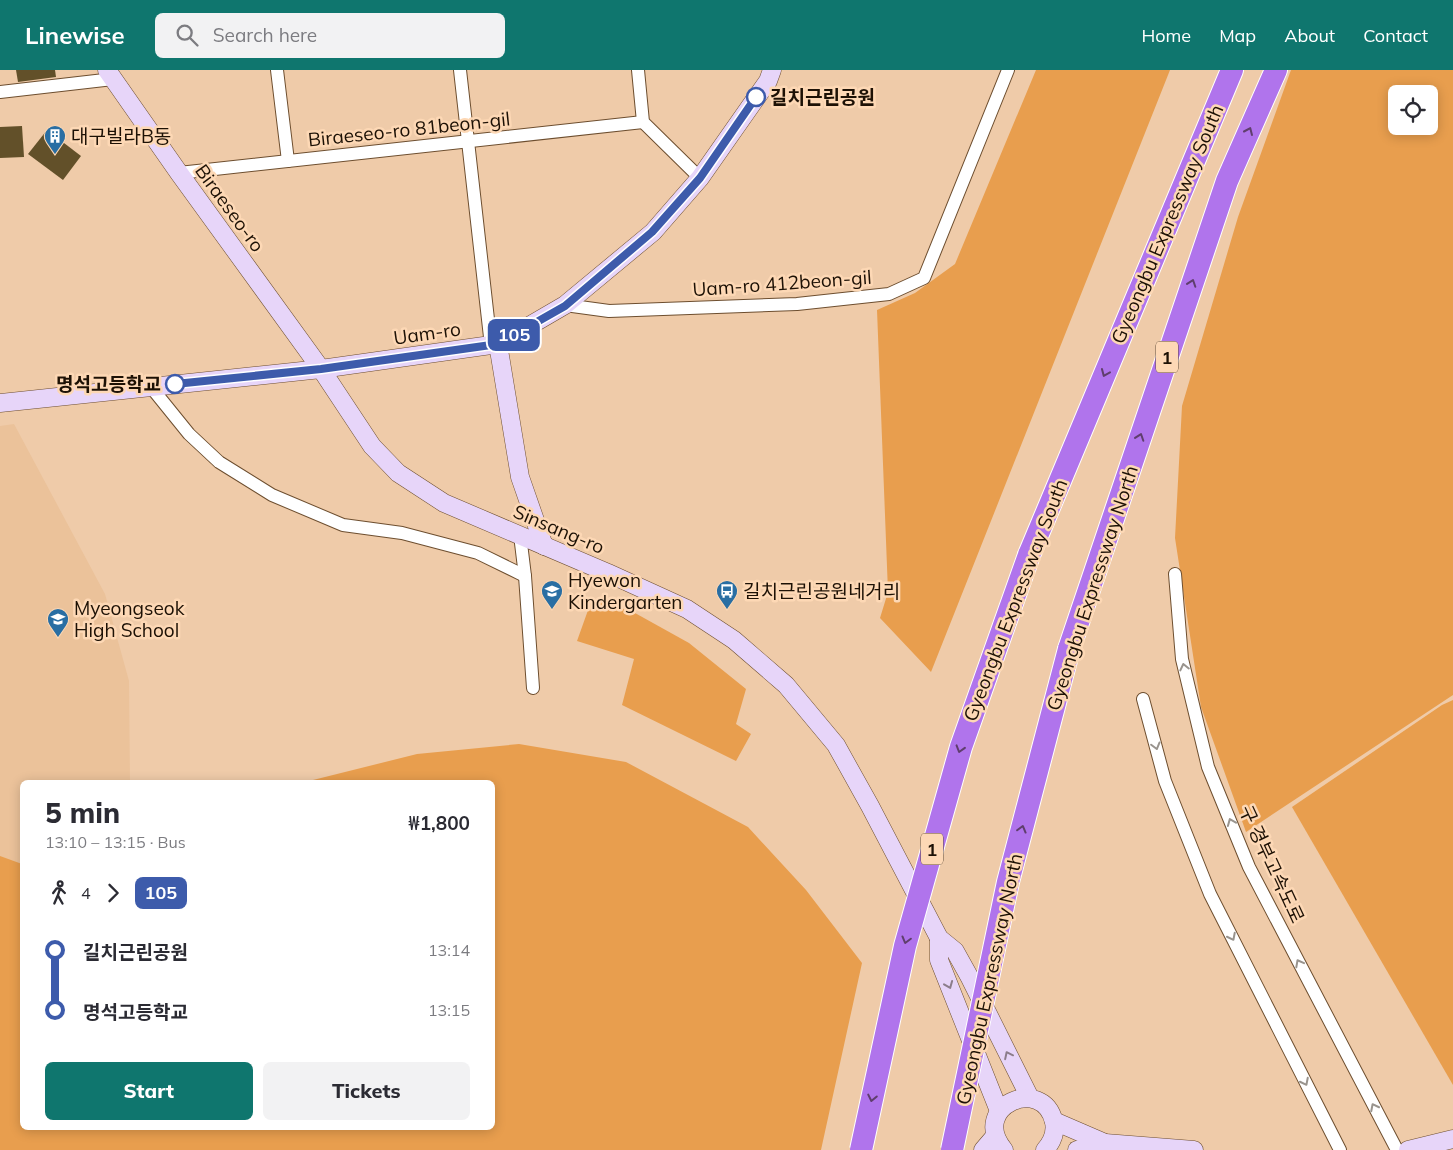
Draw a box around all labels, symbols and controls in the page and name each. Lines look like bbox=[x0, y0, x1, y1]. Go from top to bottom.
search box bbox=[155, 13, 505, 58]
text: Linewise bbox=[25, 20, 125, 50]
icon: search bbox=[173, 21, 201, 49]
text: Search here bbox=[213, 23, 317, 47]
text: Home bbox=[1141, 24, 1191, 47]
text: Map bbox=[1219, 24, 1256, 47]
text: About bbox=[1284, 24, 1335, 47]
text: Contact bbox=[1363, 24, 1428, 47]
place label: 길치근린공원 bbox=[770, 85, 875, 109]
map controls bbox=[1388, 85, 1438, 135]
button: locate bbox=[1388, 85, 1438, 135]
marker: 길치근린공원 bbox=[746, 87, 766, 107]
street label: Gyeongbu Expressway South bbox=[1106, 101, 1228, 347]
street label: Biraeseo-ro 81beon-gil bbox=[307, 106, 511, 152]
building icon: 대구빌라B동 bbox=[43, 124, 67, 155]
place label: 대구빌라B동 bbox=[71, 124, 171, 148]
one-way arrow bbox=[1243, 127, 1254, 136]
street label: Biraeseo-ro bbox=[190, 159, 270, 257]
street label: Uam-ro 412beon-gil bbox=[692, 265, 872, 301]
one-way arrow bbox=[1187, 279, 1197, 287]
street label: Uam-ro bbox=[392, 316, 462, 350]
line badge: 105 bbox=[485, 319, 543, 351]
text: 105 bbox=[498, 323, 530, 346]
road number: 1 bbox=[1156, 342, 1178, 372]
one-way arrow bbox=[1100, 368, 1111, 377]
place label: 명석고등학교 bbox=[56, 372, 161, 396]
marker: 명석고등학교 bbox=[165, 374, 185, 394]
one-way arrow bbox=[1134, 433, 1144, 441]
street label: Gyeongbu Expressway North bbox=[1041, 462, 1143, 714]
street label: Gyeongbu Expressway South bbox=[958, 475, 1072, 725]
street label: Sinsang-ro bbox=[510, 499, 608, 559]
place label: Hyewon Kindergarten bbox=[568, 568, 683, 614]
school or university icon: Hyewon Kindergarten bbox=[540, 579, 564, 610]
bus stop icon: 길치근린공원네거리 bbox=[715, 579, 739, 610]
place label: 길치근린공원네거리 bbox=[743, 579, 900, 603]
place label: Myeongseok High School bbox=[74, 596, 185, 642]
school or university icon: Myeongseok High School bbox=[46, 607, 70, 638]
one-way arrow bbox=[1179, 663, 1190, 672]
one-way arrow bbox=[1150, 742, 1160, 750]
one-way arrow bbox=[956, 745, 966, 753]
text: 5 min bbox=[45, 795, 120, 830]
street label: 구 경부고속도로 bbox=[1234, 801, 1310, 927]
text: ₩1,800 bbox=[408, 811, 470, 835]
one-way arrow bbox=[1227, 818, 1237, 827]
one-way arrow bbox=[1016, 825, 1026, 833]
text: 13:10 – 13:15 · Bus bbox=[45, 832, 186, 852]
road number: 1 bbox=[921, 834, 943, 864]
street label: Gyeongbu Expressway North bbox=[951, 851, 1027, 1107]
icon: walk bbox=[45, 879, 73, 907]
icon: forward bbox=[99, 879, 127, 907]
text: 105 bbox=[145, 881, 177, 904]
text: 4 bbox=[81, 883, 91, 903]
one-way arrow bbox=[1226, 932, 1236, 941]
one-way arrow bbox=[902, 935, 912, 943]
text: 길치근린공원 bbox=[83, 940, 188, 964]
text: 13:14 bbox=[428, 940, 470, 960]
one-way arrow bbox=[1295, 959, 1305, 968]
one-way arrow bbox=[943, 980, 953, 989]
text: 명석고등학교 bbox=[83, 1000, 188, 1024]
text: 13:15 bbox=[428, 1000, 470, 1020]
one-way arrow bbox=[1004, 1051, 1014, 1060]
button: Start bbox=[45, 1062, 253, 1120]
button: Tickets bbox=[263, 1062, 470, 1120]
one-way arrow bbox=[1299, 1077, 1310, 1086]
one-way arrow bbox=[867, 1094, 878, 1103]
one-way arrow bbox=[1370, 1103, 1380, 1112]

